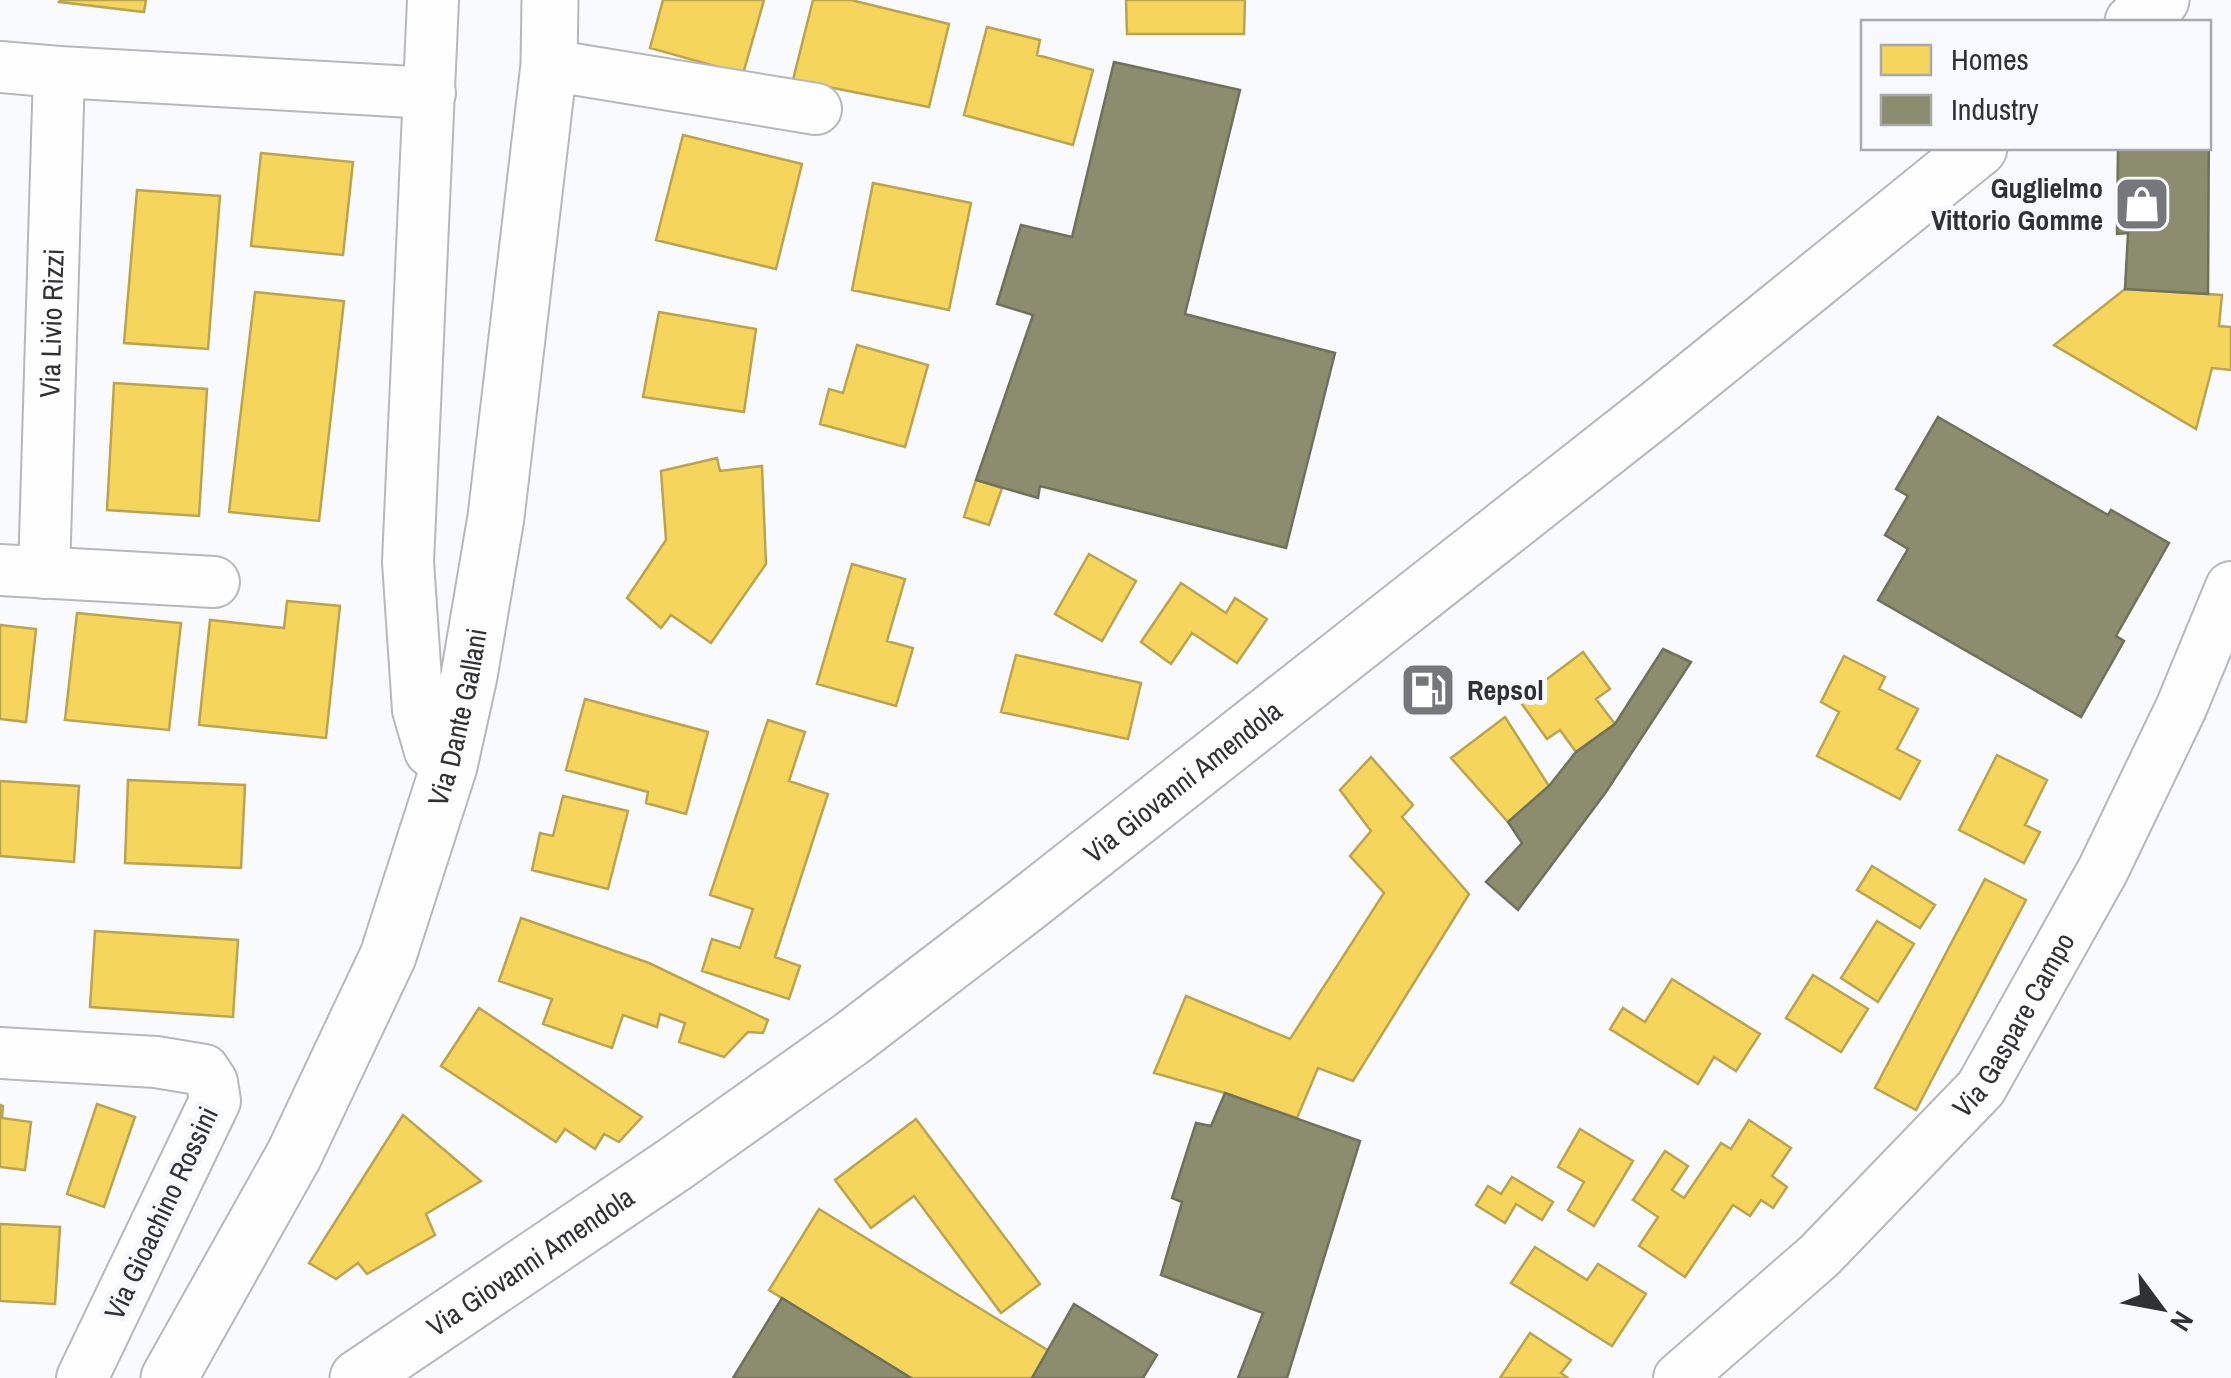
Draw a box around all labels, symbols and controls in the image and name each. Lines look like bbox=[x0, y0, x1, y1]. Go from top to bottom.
legend bbox=[1861, 20, 2211, 150]
text: Homes bbox=[1951, 39, 2029, 79]
text: Industry bbox=[1951, 89, 2039, 129]
place label: Guglielmo Vittorio Gomme bbox=[1931, 169, 2103, 239]
shop icon: Guglielmo Vittorio Gomme bbox=[2112, 174, 2172, 234]
street label: Via Livio Rizzi bbox=[30, 248, 73, 398]
street label: Via Dante Gallani bbox=[418, 625, 496, 811]
fuel station icon: Repsol bbox=[1398, 660, 1458, 720]
place label: Repsol bbox=[1467, 671, 1544, 709]
street label: Via Giovanni Amendola bbox=[1076, 692, 1290, 872]
street label: Via Gaspare Campo bbox=[1944, 926, 2083, 1125]
street label: Via Gioachino Rossini bbox=[95, 1100, 227, 1326]
street label: Via Giovanni Amendola bbox=[419, 1178, 642, 1345]
north arrow bbox=[2111, 1258, 2211, 1358]
text: N bbox=[2162, 1304, 2203, 1338]

